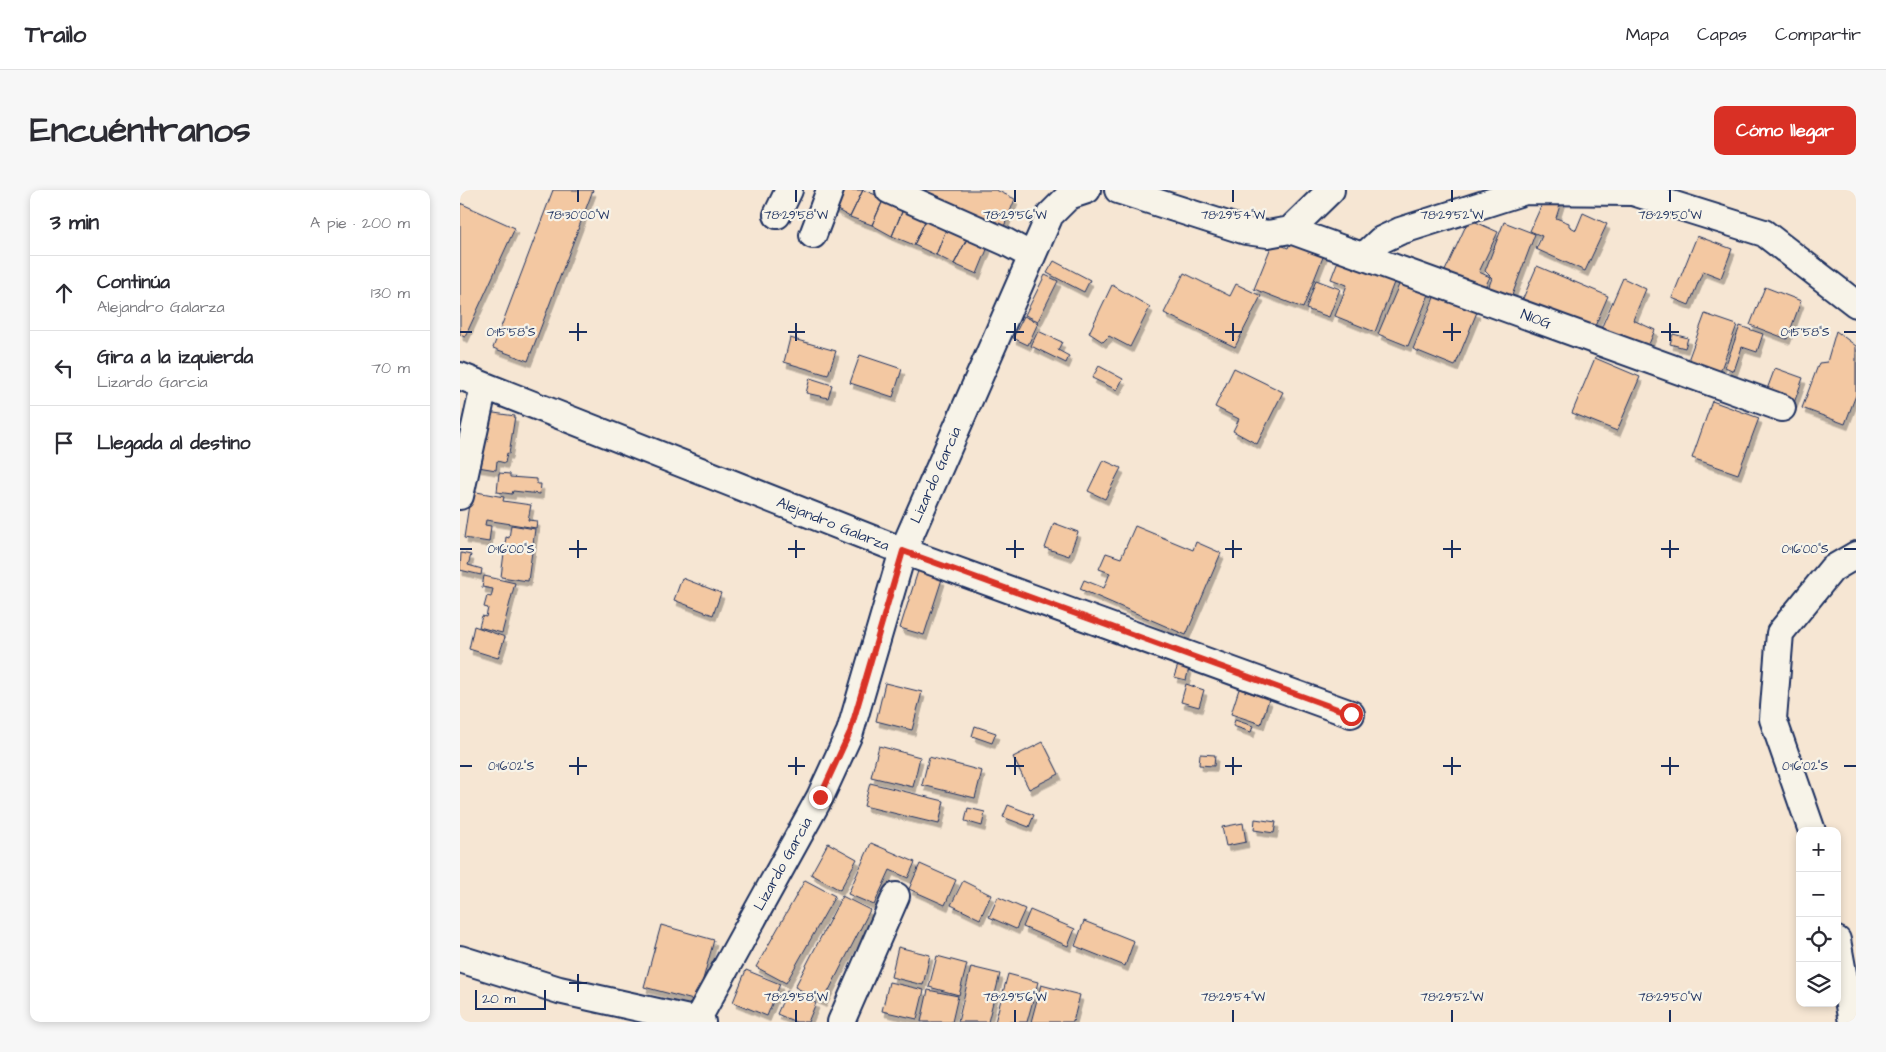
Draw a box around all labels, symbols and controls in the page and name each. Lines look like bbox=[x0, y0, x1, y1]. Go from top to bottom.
text: Trailo bbox=[25, 18, 86, 52]
text: Mapa bbox=[1626, 22, 1669, 47]
text: Capas bbox=[1697, 22, 1747, 47]
text: Compartir bbox=[1775, 22, 1861, 47]
text: Encuéntranos bbox=[30, 106, 251, 155]
button: Cómo llegar bbox=[1714, 106, 1856, 155]
text: 78°30'00"W bbox=[547, 207, 610, 224]
text: 78°29'58"W bbox=[764, 207, 829, 224]
text: 78°29'56"W bbox=[983, 207, 1048, 224]
text: 78°29'54"W bbox=[1201, 207, 1266, 224]
text: 78°29'52"W bbox=[1421, 207, 1484, 224]
text: 78°29'50"W bbox=[1638, 207, 1703, 224]
text: 3 min bbox=[50, 208, 99, 237]
text: A pie · 200 m bbox=[310, 212, 410, 234]
text: Continúa bbox=[97, 269, 170, 296]
icon: ahead bbox=[50, 279, 78, 307]
text: 130 m bbox=[371, 282, 410, 304]
text: Alejandro Galarza bbox=[97, 296, 225, 318]
street label: N10G bbox=[1518, 304, 1555, 334]
text: 0°15'58"S bbox=[486, 324, 536, 341]
text: 0°15'58"S bbox=[1780, 324, 1830, 341]
text: Gira a la izquierda bbox=[97, 344, 253, 371]
icon: left bbox=[50, 354, 78, 382]
text: 70 m bbox=[371, 357, 410, 379]
text: Lizardo Garcia bbox=[97, 371, 208, 393]
street label: Lizardo Garcia bbox=[905, 423, 967, 527]
icon: arrive bbox=[50, 429, 78, 457]
text: Llegada al destino bbox=[97, 430, 250, 457]
street label: Alejandro Galarza bbox=[774, 492, 893, 556]
text: 0°16'00"S bbox=[488, 541, 535, 558]
text: 0°16'00"S bbox=[1782, 541, 1829, 558]
route start bbox=[1340, 703, 1363, 726]
text: 0°16'02"S bbox=[488, 758, 534, 775]
text: 0°16'02"S bbox=[1782, 758, 1828, 775]
route end bbox=[809, 786, 832, 809]
street label: Lizardo Garcia bbox=[749, 813, 818, 914]
map controls bbox=[1796, 827, 1841, 1007]
button: + bbox=[1796, 827, 1841, 872]
button: − bbox=[1796, 872, 1841, 917]
button: locate bbox=[1796, 917, 1841, 962]
button: layers bbox=[1796, 962, 1841, 1007]
scale bar bbox=[475, 987, 546, 1010]
text: 20 m bbox=[482, 989, 515, 1009]
text: 78°29'58"W bbox=[764, 989, 829, 1006]
text: 78°29'56"W bbox=[983, 989, 1048, 1006]
text: 78°29'54"W bbox=[1201, 989, 1266, 1006]
text: 78°29'52"W bbox=[1421, 989, 1484, 1006]
text: 78°29'50"W bbox=[1638, 989, 1703, 1006]

